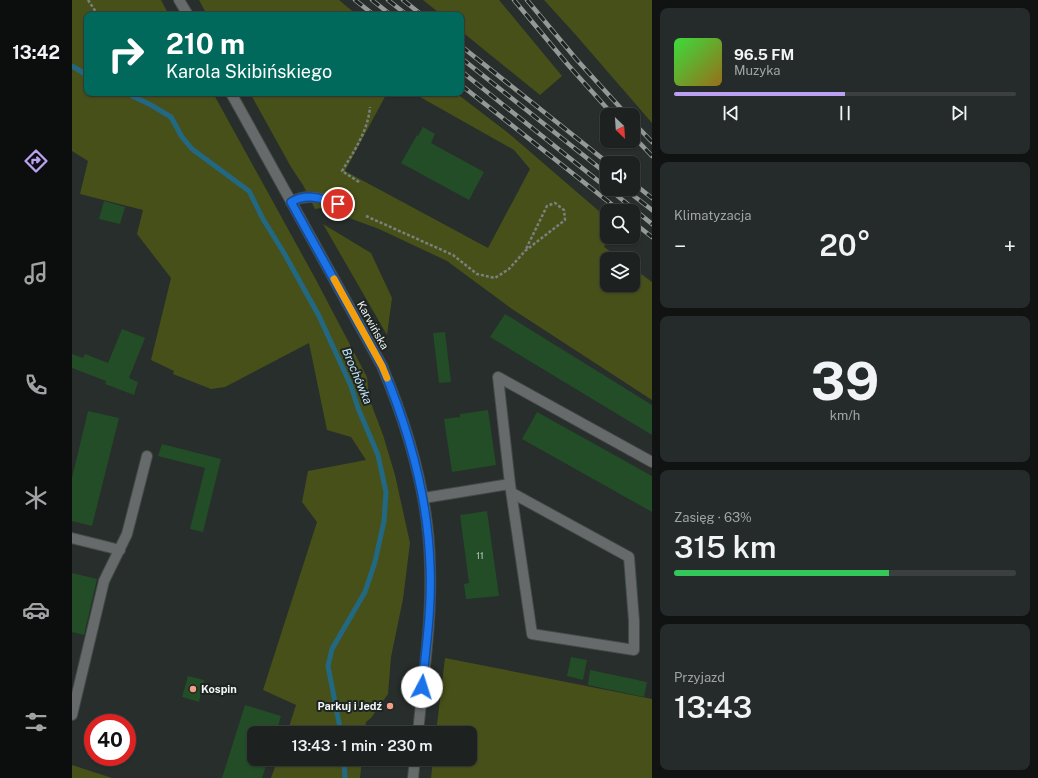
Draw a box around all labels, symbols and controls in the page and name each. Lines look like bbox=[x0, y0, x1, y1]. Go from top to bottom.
text: 210 m bbox=[166, 27, 245, 60]
icon: right bbox=[100, 28, 152, 80]
text: 13:42 bbox=[12, 42, 60, 63]
text: 96.5 FM bbox=[734, 46, 794, 63]
text: Karola Skibińskiego bbox=[166, 61, 332, 82]
text: Muzyka bbox=[734, 63, 780, 78]
icon: previous bbox=[720, 102, 742, 124]
icon: pause bbox=[834, 102, 856, 124]
icon: next bbox=[948, 102, 970, 124]
north arrow bbox=[600, 108, 640, 148]
map controls bbox=[600, 108, 640, 292]
icon: directions bbox=[22, 147, 50, 175]
button: sound bbox=[600, 156, 640, 196]
pin bbox=[321, 187, 355, 221]
icon: arrive bbox=[327, 193, 349, 215]
button: search bbox=[600, 204, 640, 244]
text: Klimatyzacja bbox=[674, 208, 751, 223]
text: 20° bbox=[819, 227, 871, 263]
text: − bbox=[674, 233, 686, 259]
text: + bbox=[1004, 233, 1016, 259]
button: layers bbox=[600, 252, 640, 292]
icon: music bbox=[22, 259, 50, 287]
street label: Karwińska bbox=[355, 299, 391, 351]
water label: Brochówka bbox=[339, 346, 375, 406]
text: 39 bbox=[811, 351, 879, 412]
icon: phone bbox=[22, 371, 50, 399]
text: km/h bbox=[830, 408, 860, 423]
icon: climate bbox=[22, 484, 50, 512]
text: Zasięg · 63% bbox=[674, 510, 752, 525]
text: 315 km bbox=[674, 529, 776, 565]
house number: 11 bbox=[476, 550, 484, 561]
icon: car bbox=[22, 596, 50, 624]
position arrow bbox=[401, 666, 443, 708]
text: Przyjazd bbox=[674, 670, 725, 685]
place label: Kospin bbox=[201, 683, 237, 695]
marker: Kospin bbox=[188, 684, 198, 694]
text: 13:43 bbox=[674, 689, 752, 725]
place label: Parkuj i Jedź bbox=[317, 700, 383, 712]
marker: Parkuj i Jedź bbox=[385, 701, 395, 711]
icon: filters bbox=[22, 708, 50, 736]
speed limit sign: 40 bbox=[84, 714, 136, 766]
text: 13:43 · 1 min · 230 m bbox=[291, 737, 433, 754]

